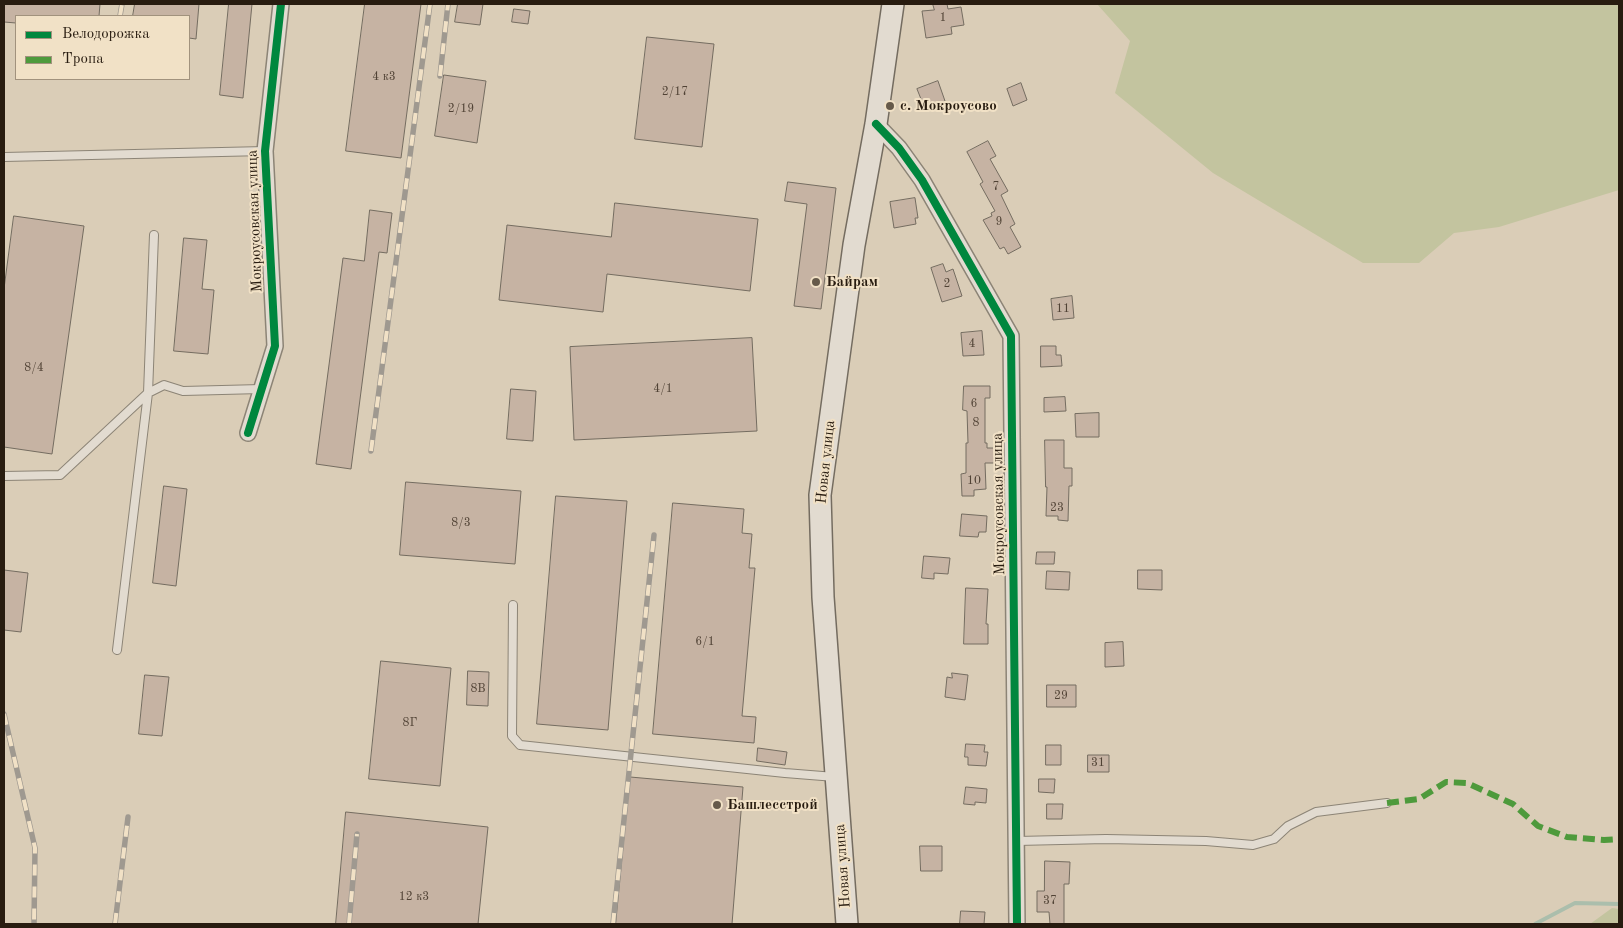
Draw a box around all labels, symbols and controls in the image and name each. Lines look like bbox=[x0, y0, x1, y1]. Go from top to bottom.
house number: 1 bbox=[940, 11, 946, 25]
legend bbox=[15, 15, 190, 80]
text: Велодорожка bbox=[62, 27, 150, 42]
text: Тропа bbox=[62, 52, 104, 67]
house number: 4 к3 bbox=[372, 70, 396, 84]
house number: 2/17 bbox=[662, 85, 688, 99]
place label: с. Мокроусово bbox=[900, 97, 997, 115]
marker: с. Мокроусово bbox=[884, 100, 896, 112]
house number: 2/19 bbox=[448, 102, 474, 116]
street label: Мокроусовская улица bbox=[244, 149, 266, 293]
house number: 7 bbox=[993, 180, 999, 194]
house number: 9 bbox=[996, 215, 1002, 229]
place label: Байрам bbox=[826, 273, 878, 291]
marker: Байрам bbox=[810, 276, 822, 288]
house number: 2 bbox=[944, 277, 950, 291]
house number: 11 bbox=[1056, 302, 1070, 316]
house number: 4 bbox=[969, 337, 975, 351]
house number: 8/4 bbox=[24, 361, 44, 375]
house number: 4/1 bbox=[653, 382, 673, 396]
house number: 6 bbox=[971, 397, 977, 411]
house number: 8 bbox=[973, 416, 979, 430]
street label: Новая улица bbox=[813, 419, 839, 505]
street label: Мокроусовская улица bbox=[989, 433, 1009, 575]
house number: 10 bbox=[967, 474, 981, 488]
house number: 23 bbox=[1050, 501, 1064, 515]
house number: 8/3 bbox=[451, 516, 471, 530]
house number: 6/1 bbox=[695, 635, 715, 649]
house number: 8В bbox=[470, 682, 486, 696]
house number: 29 bbox=[1054, 689, 1068, 703]
house number: 8Г bbox=[403, 716, 417, 730]
house number: 31 bbox=[1091, 756, 1105, 770]
place label: Башлесстрой bbox=[727, 796, 818, 814]
marker: Башлесстрой bbox=[711, 799, 723, 811]
street label: Новая улица bbox=[831, 823, 855, 909]
house number: 12 к3 bbox=[399, 890, 429, 904]
house number: 37 bbox=[1043, 894, 1057, 908]

